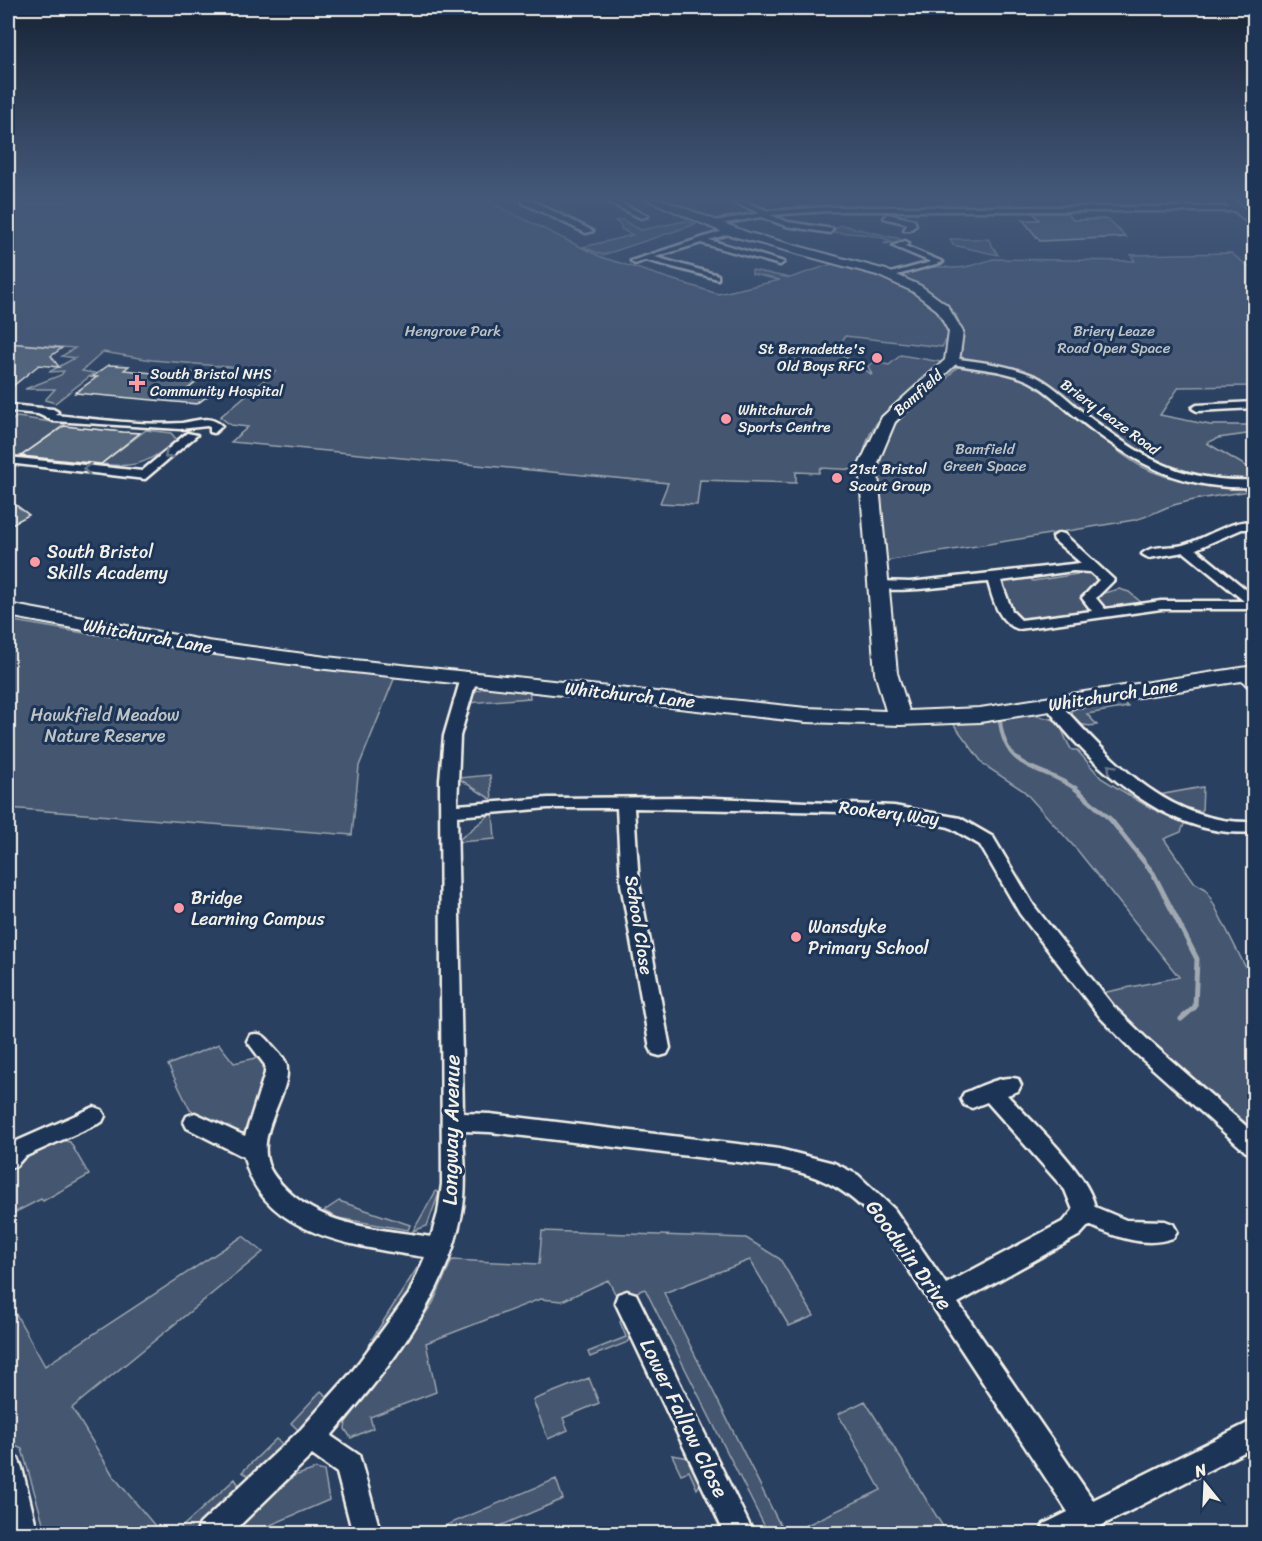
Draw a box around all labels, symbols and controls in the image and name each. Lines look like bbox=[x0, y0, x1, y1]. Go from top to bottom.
park label: Hengrove Park bbox=[405, 318, 501, 344]
park label: Briery Leaze Road Open Space bbox=[1057, 318, 1171, 361]
place label: St Bernadette's Old Boys RFC bbox=[758, 336, 866, 379]
marker: St Bernadette's Old Boys RFC bbox=[870, 351, 884, 365]
place label: South Bristol NHS Community Hospital bbox=[150, 361, 284, 404]
street label: Bamfield bbox=[887, 363, 950, 423]
street label: Briery Leaze Road bbox=[1055, 372, 1166, 463]
marker: South Bristol NHS Community Hospital bbox=[128, 374, 146, 392]
place label: Whitchurch Sports Centre bbox=[738, 397, 831, 440]
marker: Whitchurch Sports Centre bbox=[719, 412, 733, 426]
park label: Bamfield Green Space bbox=[944, 436, 1027, 479]
one-way arrow bbox=[164, 448, 175, 459]
place label: 21st Bristol Scout Group bbox=[849, 456, 931, 499]
one-way arrow bbox=[82, 463, 92, 475]
marker: 21st Bristol Scout Group bbox=[830, 471, 844, 485]
place label: South Bristol Skills Academy bbox=[47, 536, 168, 589]
marker: South Bristol Skills Academy bbox=[28, 555, 42, 569]
street label: Whitchurch Lane bbox=[81, 609, 215, 663]
street label: Whitchurch Lane bbox=[1046, 669, 1180, 721]
street label: Whitchurch Lane bbox=[563, 672, 697, 718]
park label: Hawkfield Meadow Nature Reserve bbox=[30, 699, 180, 752]
one-way arrow bbox=[1107, 764, 1118, 775]
street label: Rookery Way bbox=[837, 791, 942, 835]
street label: School Close bbox=[615, 873, 663, 977]
place label: Bridge Learning Campus bbox=[191, 882, 325, 935]
marker: Bridge Learning Campus bbox=[172, 901, 186, 915]
place label: Wansdyke Primary School bbox=[808, 911, 930, 964]
marker: Wansdyke Primary School bbox=[789, 930, 803, 944]
street label: Longway Avenue bbox=[431, 1054, 471, 1206]
street label: Goodwin Drive bbox=[855, 1191, 963, 1319]
street label: Lower Fallow Close bbox=[629, 1332, 739, 1504]
north arrow bbox=[1175, 1454, 1235, 1514]
text: N bbox=[1190, 1454, 1211, 1486]

